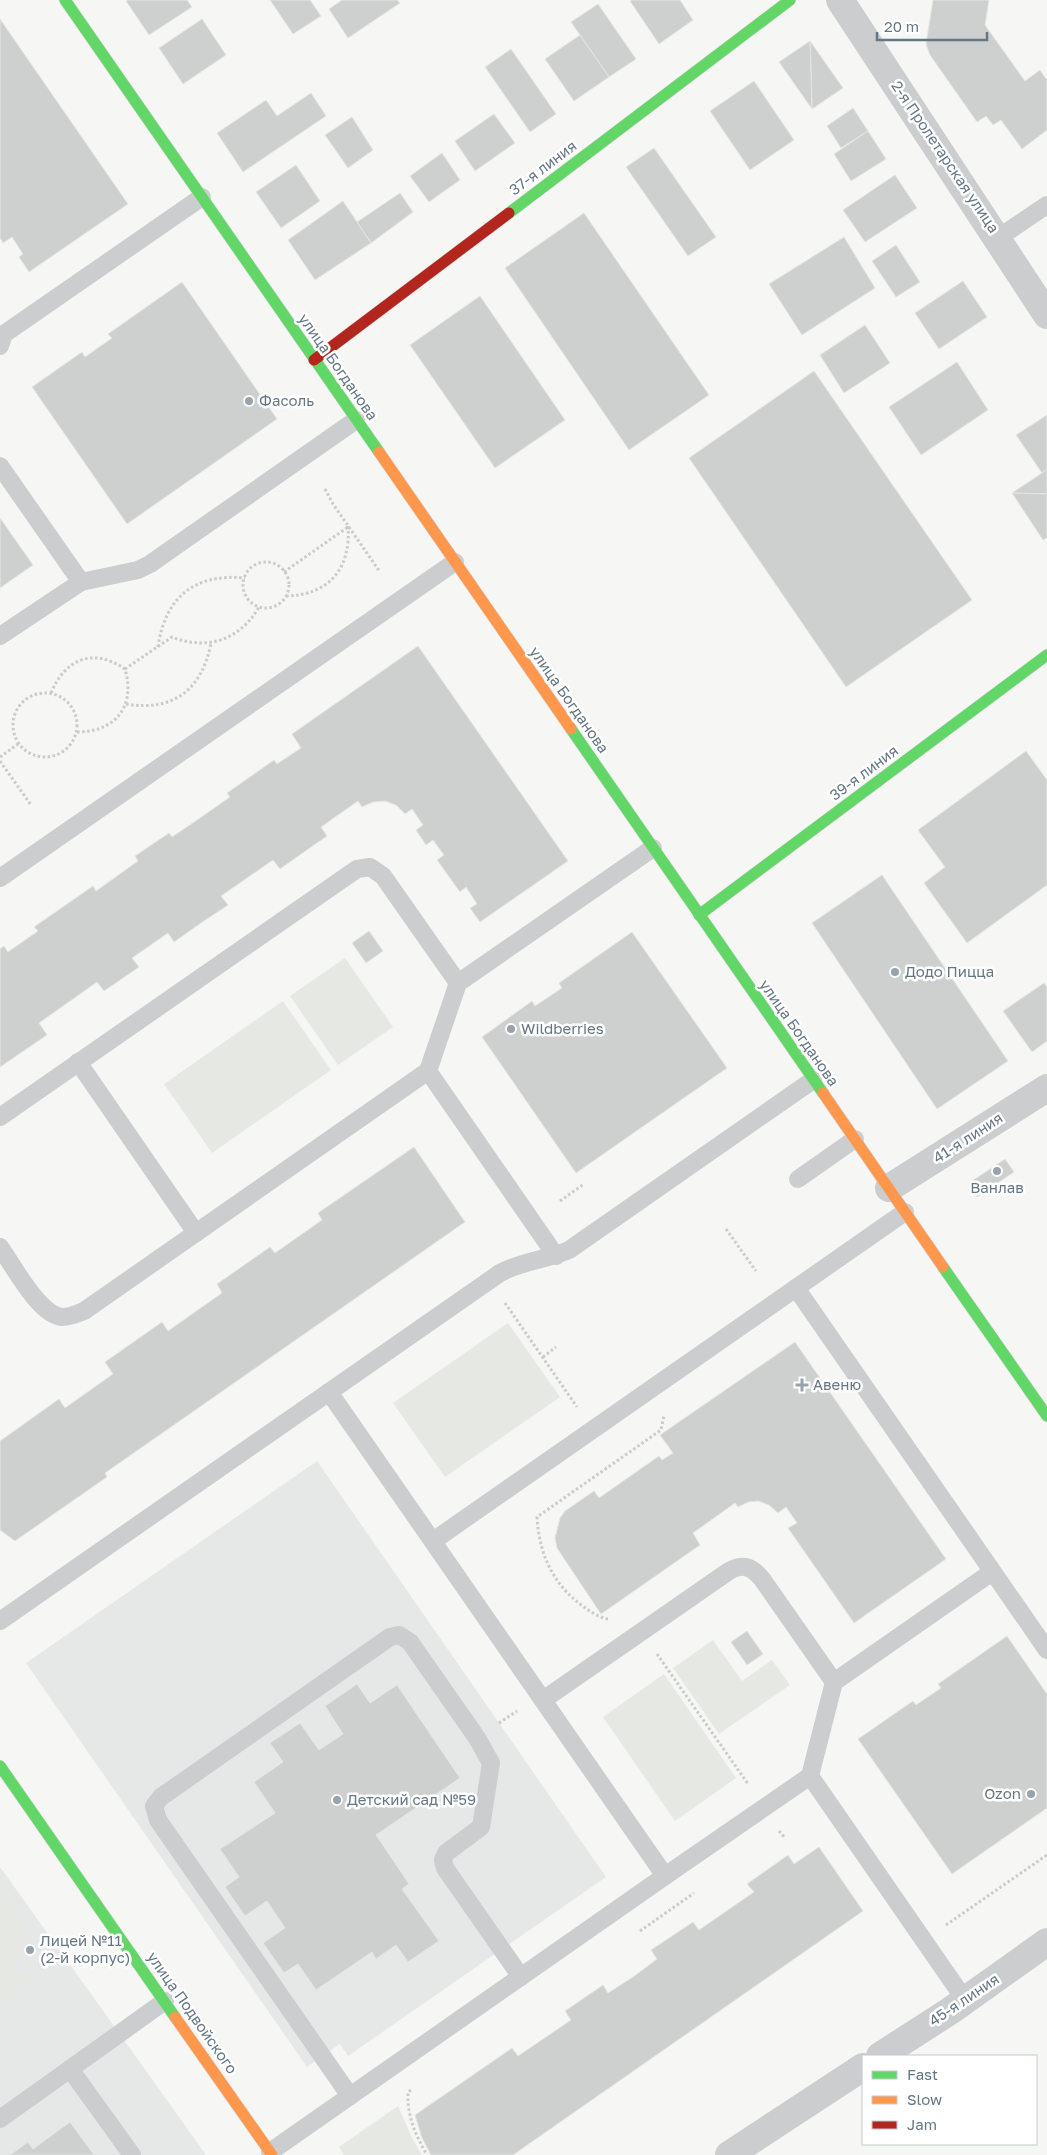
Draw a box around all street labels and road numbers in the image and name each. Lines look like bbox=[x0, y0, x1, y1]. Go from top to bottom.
street label: 2-я Пролетарская улица bbox=[888, 77, 1003, 236]
street label: 37-я линия bbox=[505, 136, 580, 198]
street label: улица Богданова bbox=[295, 310, 382, 423]
street label: улица Богданова bbox=[526, 643, 613, 756]
street label: 39-я линия bbox=[826, 741, 901, 804]
street label: улица Богданова bbox=[756, 976, 843, 1089]
street label: 41-я линия bbox=[929, 1108, 1006, 1166]
street label: улица Подвойского bbox=[144, 1948, 242, 2077]
street label: 45-я линия bbox=[925, 1969, 1002, 2029]

